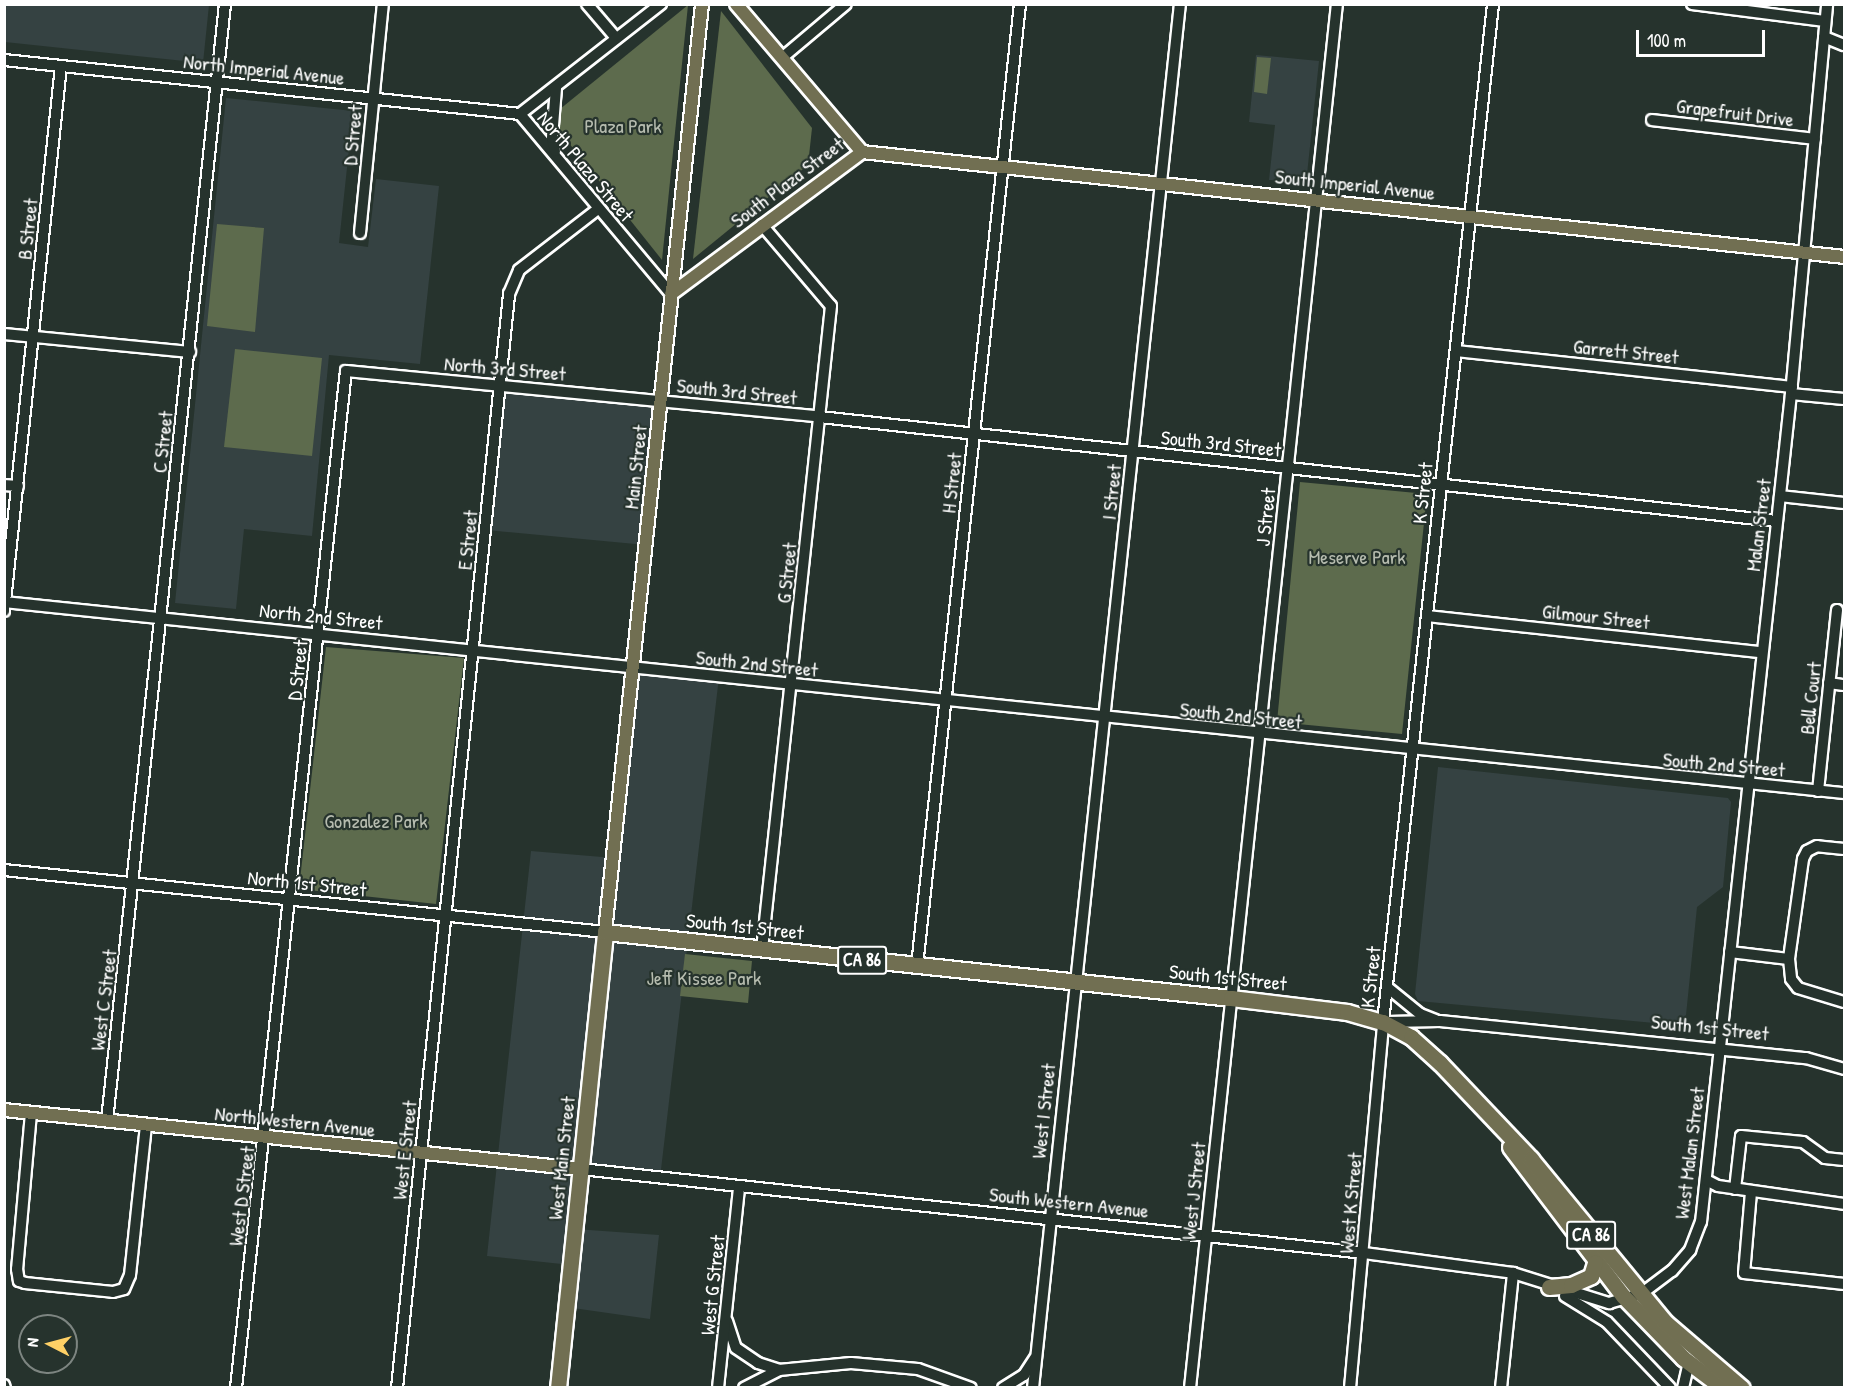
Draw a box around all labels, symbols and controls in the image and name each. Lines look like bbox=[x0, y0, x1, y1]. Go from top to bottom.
scale bar bbox=[1639, 18, 1768, 56]
text: 100 m bbox=[1647, 28, 1686, 53]
street label: North Imperial Avenue bbox=[182, 49, 346, 89]
street label: Grapefruit Drive bbox=[1675, 93, 1795, 131]
street label: D Street bbox=[337, 104, 367, 166]
street label: North Plaza Street bbox=[533, 106, 639, 226]
park label: Plaza Park bbox=[584, 113, 662, 137]
street label: South Plaza Street bbox=[726, 132, 848, 232]
street label: South Imperial Avenue bbox=[1274, 164, 1436, 204]
street label: B Street bbox=[12, 197, 42, 261]
street label: Garrett Street bbox=[1572, 334, 1680, 368]
street label: North 3rd Street bbox=[443, 351, 567, 385]
street label: South 3rd Street bbox=[676, 373, 798, 409]
street label: C Street bbox=[147, 410, 177, 474]
street label: Main Street bbox=[619, 424, 651, 510]
street label: South 3rd Street bbox=[1160, 425, 1282, 461]
street label: H Street bbox=[936, 452, 966, 514]
street label: K Street bbox=[1407, 461, 1437, 525]
street label: I Street bbox=[1096, 463, 1126, 521]
street label: Malan Street bbox=[1740, 477, 1776, 573]
street label: J Street bbox=[1250, 487, 1280, 547]
street label: E Street bbox=[452, 509, 482, 571]
street label: G Street bbox=[771, 542, 801, 604]
park label: Meserve Park bbox=[1308, 544, 1406, 568]
street label: North 2nd Street bbox=[258, 598, 384, 634]
street label: Gilmour Street bbox=[1541, 598, 1651, 634]
street label: D Street bbox=[282, 639, 312, 701]
street label: South 2nd Street bbox=[695, 645, 819, 681]
street label: Bell Court bbox=[1794, 660, 1826, 736]
street label: South 2nd Street bbox=[1179, 697, 1303, 733]
street label: South 2nd Street bbox=[1662, 747, 1786, 781]
park label: Gonzalez Park bbox=[325, 808, 427, 832]
street label: North 1st Street bbox=[246, 865, 368, 901]
street label: South 1st Street bbox=[685, 908, 805, 944]
road number: CA 86 bbox=[836, 945, 888, 975]
street label: K Street bbox=[1355, 945, 1385, 1009]
street label: West C Street bbox=[85, 948, 121, 1052]
street label: South 1st Street bbox=[1168, 959, 1288, 995]
park label: Jeff Kissee Park bbox=[647, 965, 761, 989]
street label: South 1st Street bbox=[1650, 1009, 1770, 1045]
street label: West I Street bbox=[1026, 1062, 1060, 1160]
street label: West Malan Street bbox=[1669, 1086, 1709, 1220]
street label: West Main Street bbox=[543, 1095, 579, 1221]
street label: West E Street bbox=[387, 1099, 421, 1201]
street label: North Western Avenue bbox=[214, 1101, 376, 1141]
street label: West J Street bbox=[1176, 1141, 1210, 1241]
street label: West D Street bbox=[223, 1145, 259, 1247]
street label: West K Street bbox=[1334, 1152, 1366, 1254]
street label: South Western Avenue bbox=[988, 1182, 1150, 1222]
road number: CA 86 bbox=[1566, 1220, 1616, 1250]
street label: West G Street bbox=[695, 1234, 729, 1336]
north arrow bbox=[18, 1314, 78, 1374]
text: N bbox=[21, 1337, 43, 1348]

